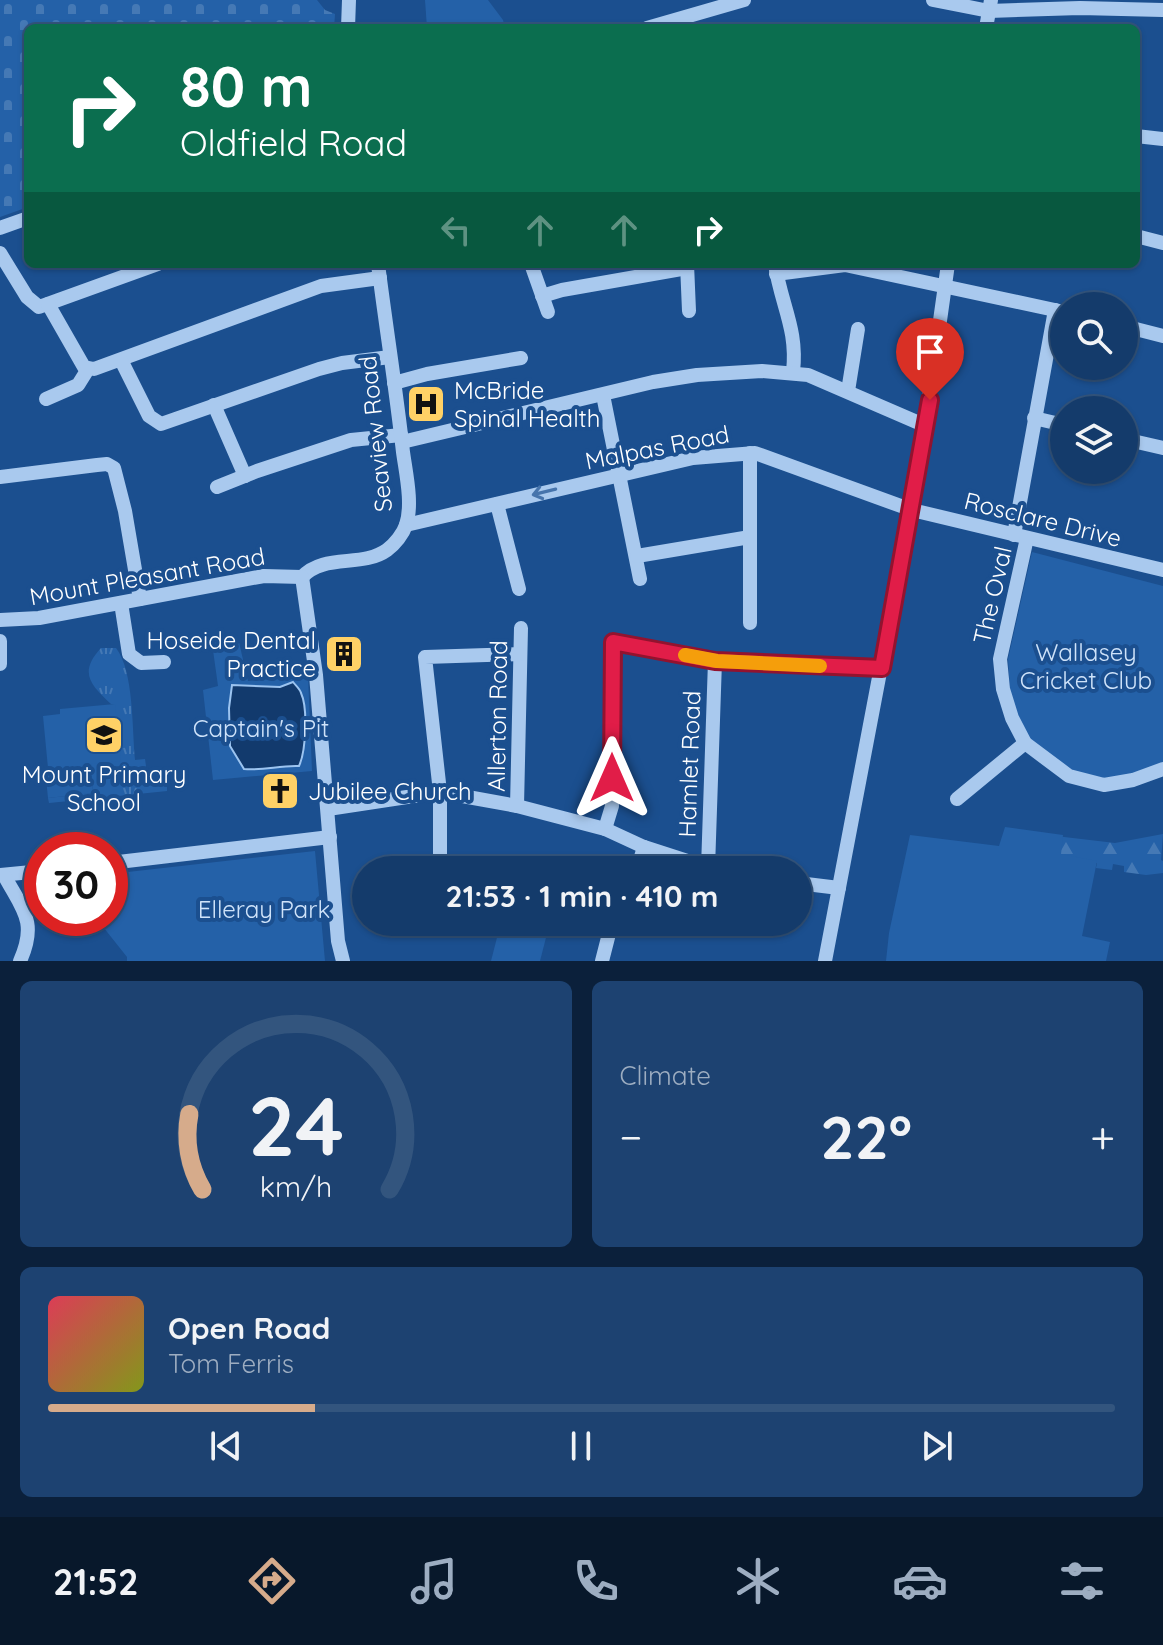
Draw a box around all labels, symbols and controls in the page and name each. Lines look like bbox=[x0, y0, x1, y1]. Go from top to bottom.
text: 80 m bbox=[180, 51, 312, 121]
icon: right bbox=[48, 56, 152, 160]
text: Oldfield Road bbox=[180, 120, 407, 165]
icon: left bbox=[434, 208, 478, 252]
icon: ahead bbox=[518, 208, 562, 252]
icon: ahead bbox=[602, 208, 646, 252]
icon: right bbox=[686, 208, 730, 252]
map controls bbox=[1050, 292, 1138, 484]
button: search bbox=[1050, 292, 1138, 380]
pin bbox=[896, 318, 964, 400]
icon: arrive bbox=[908, 330, 952, 374]
street label: Seaview Road bbox=[352, 354, 398, 514]
place label: McBride Spinal Health bbox=[454, 375, 600, 433]
hospital icon: McBride Spinal Health bbox=[405, 383, 447, 425]
button: layers bbox=[1050, 396, 1138, 484]
street label: Malpas Road bbox=[582, 418, 732, 476]
street label: Rosclare Drive bbox=[961, 485, 1125, 553]
one-way arrow bbox=[531, 486, 557, 501]
street label: Mount Pleasant Road bbox=[27, 541, 267, 611]
street label: The Oval bbox=[966, 543, 1018, 647]
place label: Hoseide Dental Practice bbox=[147, 625, 316, 683]
building icon: Hoseide Dental Practice bbox=[323, 633, 365, 675]
park label: Wallasey Cricket Club bbox=[1020, 637, 1152, 695]
street label: Allerton Road bbox=[481, 640, 513, 792]
street label: Hamlet Road bbox=[671, 690, 707, 838]
park label: Captain's Pit bbox=[193, 713, 329, 743]
school or university icon: Mount Primary School bbox=[83, 714, 125, 756]
position arrow bbox=[570, 736, 654, 820]
place label: Mount Primary School bbox=[22, 759, 186, 817]
church icon: Jubilee Church bbox=[259, 770, 301, 812]
place label: Jubilee Church bbox=[308, 776, 472, 806]
speed limit sign: 30 bbox=[24, 832, 128, 936]
text: 21:53 · 1 min · 410 m bbox=[446, 877, 718, 915]
park label: Elleray Park bbox=[198, 894, 330, 924]
text: Climate bbox=[620, 1059, 711, 1092]
text: 24 bbox=[248, 1073, 344, 1177]
text: 22° bbox=[820, 1099, 912, 1174]
text: − bbox=[620, 1109, 642, 1164]
text: + bbox=[1090, 1109, 1115, 1164]
text: km/h bbox=[259, 1168, 332, 1204]
text: Open Road bbox=[168, 1309, 330, 1347]
text: Tom Ferris bbox=[168, 1347, 294, 1380]
icon: previous bbox=[204, 1424, 248, 1468]
icon: pause bbox=[559, 1424, 603, 1468]
icon: next bbox=[915, 1424, 959, 1468]
icon: directions bbox=[244, 1553, 300, 1609]
icon: music bbox=[406, 1553, 462, 1609]
icon: phone bbox=[568, 1553, 624, 1609]
icon: climate bbox=[730, 1553, 786, 1609]
icon: car bbox=[892, 1553, 948, 1609]
icon: filters bbox=[1054, 1553, 1110, 1609]
text: 21:52 bbox=[53, 1559, 139, 1604]

